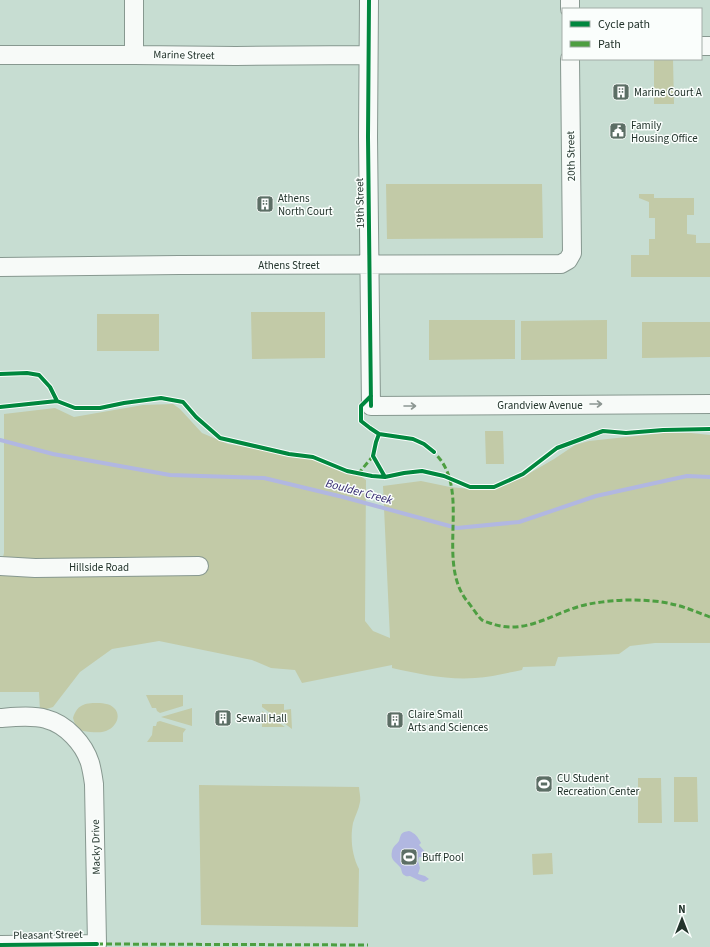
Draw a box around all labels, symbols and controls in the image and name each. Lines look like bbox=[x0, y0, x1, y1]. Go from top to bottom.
legend bbox=[562, 8, 702, 60]
text: Cycle path bbox=[598, 16, 650, 33]
text: Path bbox=[598, 36, 621, 53]
street label: Marine Street bbox=[153, 47, 215, 63]
building icon: Marine Court A bbox=[611, 82, 631, 102]
place label: Marine Court A bbox=[634, 85, 702, 100]
place label: Family Housing Office bbox=[631, 118, 698, 146]
public building icon: Family Housing Office bbox=[608, 121, 628, 141]
street label: 20th Street bbox=[563, 130, 579, 181]
street label: 19th Street bbox=[352, 177, 368, 228]
place label: Athens North Court bbox=[278, 191, 333, 219]
building icon: Athens North Court bbox=[255, 194, 275, 214]
street label: Athens Street bbox=[258, 258, 320, 273]
street label: Grandview Avenue bbox=[497, 398, 583, 413]
one-way arrow bbox=[589, 401, 602, 408]
one-way arrow bbox=[403, 402, 416, 410]
water label: Boulder Creek bbox=[324, 475, 395, 509]
street label: Hillside Road bbox=[69, 560, 129, 575]
place label: Claire Small Arts and Sciences bbox=[408, 707, 488, 735]
building icon: Sewall Hall bbox=[213, 708, 233, 728]
building icon: Claire Small Arts and Sciences bbox=[385, 710, 405, 730]
place label: Sewall Hall bbox=[236, 711, 287, 726]
place label: CU Student Recreation Center bbox=[557, 771, 639, 799]
sports icon: CU Student Recreation Center bbox=[534, 774, 554, 794]
street label: Macky Drive bbox=[88, 819, 104, 875]
sports icon: Buff Pool bbox=[399, 847, 419, 867]
place label: Buff Pool bbox=[422, 850, 464, 865]
north arrow bbox=[662, 899, 702, 939]
text: N bbox=[678, 902, 686, 917]
street label: Pleasant Street bbox=[13, 927, 83, 943]

